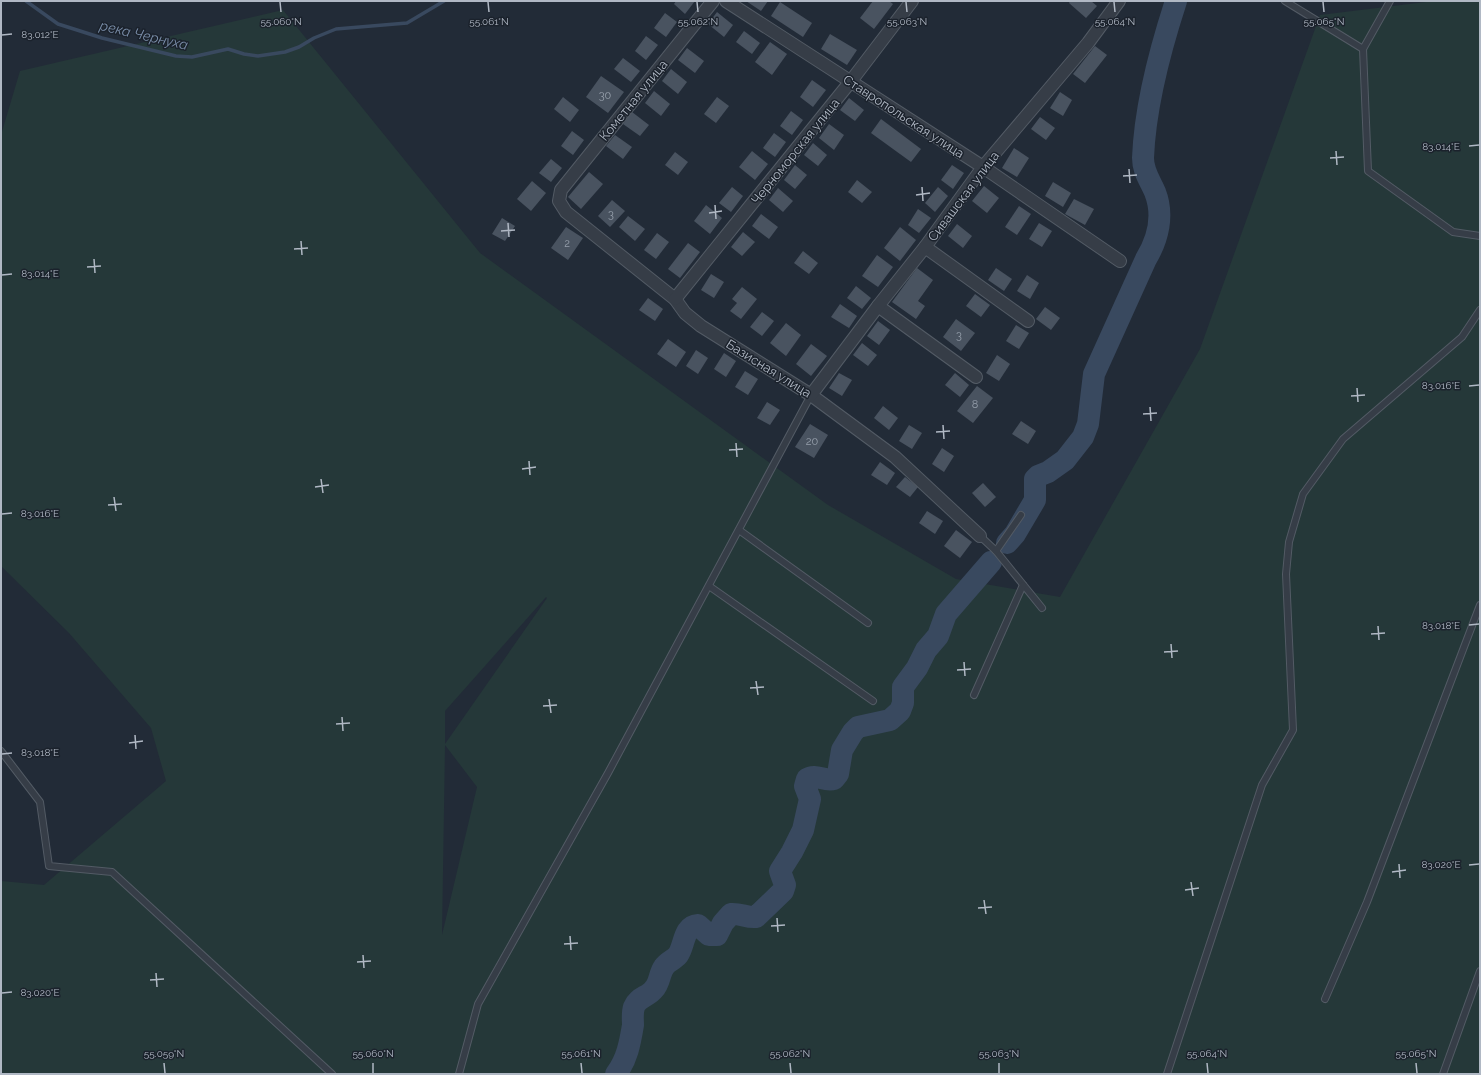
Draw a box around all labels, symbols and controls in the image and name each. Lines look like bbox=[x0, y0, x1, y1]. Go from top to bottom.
text: 55.060°N bbox=[260, 16, 302, 27]
text: 55.061°N bbox=[469, 16, 509, 27]
text: 55.062°N bbox=[678, 16, 718, 27]
text: 55.063°N bbox=[887, 16, 927, 27]
text: 55.064°N bbox=[1095, 16, 1135, 27]
text: 55.065°N bbox=[1304, 16, 1344, 27]
water label: река Чернуха bbox=[97, 17, 190, 53]
text: 83.012°E bbox=[21, 29, 59, 40]
street label: Кометная улица bbox=[596, 57, 671, 144]
street label: Ставропольская улица bbox=[840, 72, 967, 161]
house number: 30 bbox=[599, 89, 612, 102]
street label: Черноморская улица bbox=[748, 95, 843, 207]
text: 83.014°E bbox=[1422, 141, 1460, 152]
street label: Сивашская улица bbox=[925, 148, 1002, 244]
house number: 3 bbox=[608, 208, 614, 221]
house number: 2 bbox=[564, 237, 570, 250]
text: 83.014°E bbox=[21, 268, 59, 279]
house number: 3 bbox=[956, 329, 962, 342]
street label: Базисная улица bbox=[723, 336, 814, 401]
text: 83.016°E bbox=[1422, 380, 1460, 391]
house number: 8 bbox=[972, 398, 978, 411]
house number: 20 bbox=[806, 435, 818, 448]
text: 83.016°E bbox=[21, 508, 59, 519]
text: 83.018°E bbox=[1422, 620, 1460, 631]
text: 83.018°E bbox=[21, 747, 59, 758]
text: 83.020°E bbox=[1421, 859, 1461, 870]
text: 83.020°E bbox=[20, 987, 60, 998]
text: 55.059°N bbox=[144, 1048, 184, 1059]
text: 55.060°N bbox=[352, 1048, 394, 1059]
text: 55.061°N bbox=[561, 1048, 601, 1059]
text: 55.062°N bbox=[770, 1048, 810, 1059]
text: 55.063°N bbox=[979, 1048, 1019, 1059]
text: 55.064°N bbox=[1187, 1048, 1227, 1059]
text: 55.065°N bbox=[1396, 1048, 1436, 1059]

